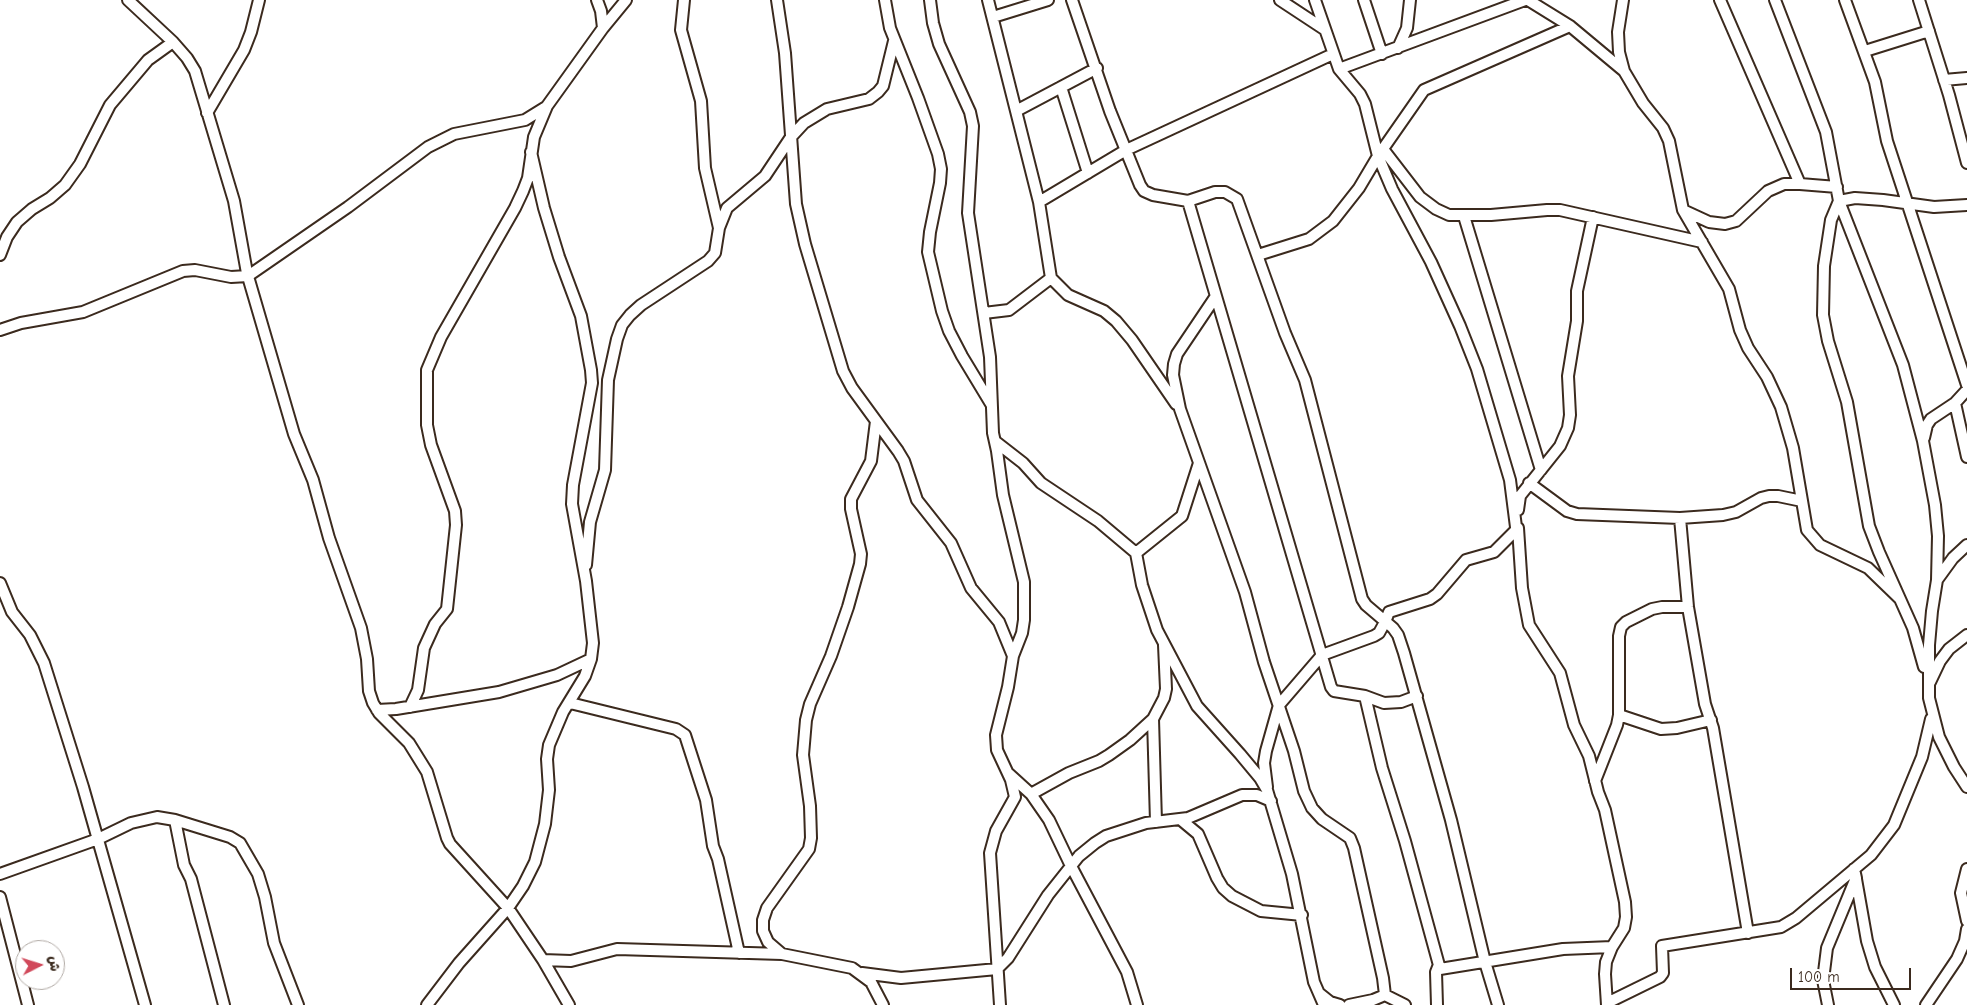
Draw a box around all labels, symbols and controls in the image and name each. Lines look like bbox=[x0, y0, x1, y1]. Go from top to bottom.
north arrow bbox=[15, 940, 65, 990]
text: ش bbox=[45, 955, 64, 972]
scale bar bbox=[1792, 958, 1913, 990]
text: 100 m bbox=[1798, 968, 1840, 986]

